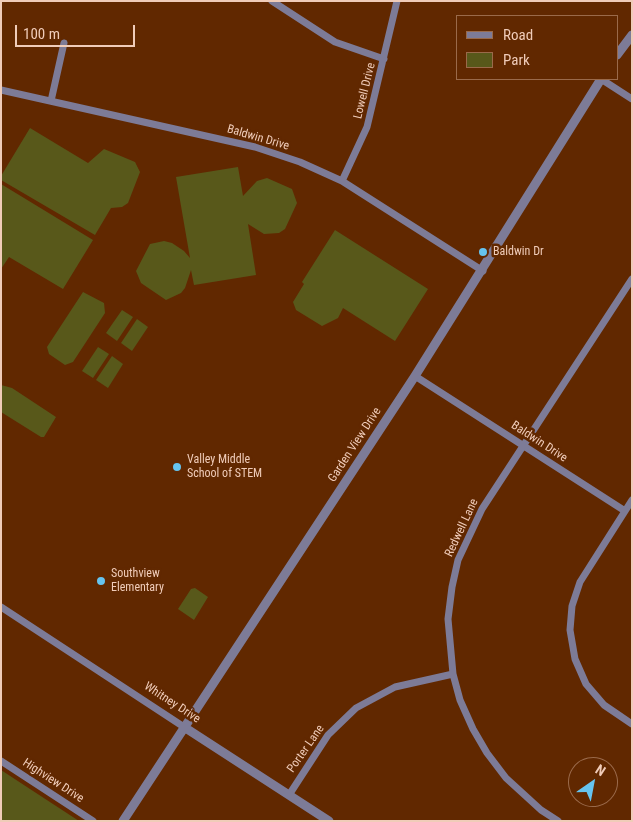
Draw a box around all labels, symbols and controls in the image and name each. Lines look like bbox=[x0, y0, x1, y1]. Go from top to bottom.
scale bar bbox=[18, 15, 138, 47]
legend bbox=[456, 15, 618, 80]
text: 100 m bbox=[23, 25, 60, 43]
text: Road bbox=[503, 26, 533, 44]
text: Park bbox=[503, 51, 530, 69]
street label: Lowell Drive bbox=[351, 61, 379, 121]
street label: Baldwin Drive bbox=[225, 122, 291, 154]
place label: Baldwin Dr bbox=[493, 245, 544, 259]
marker: Baldwin Dr bbox=[477, 246, 489, 258]
street label: Garden View Drive bbox=[326, 405, 384, 485]
street label: Baldwin Drive bbox=[508, 419, 570, 465]
place label: Valley Middle School of STEM bbox=[187, 453, 262, 481]
marker: Valley Middle School of STEM bbox=[171, 461, 183, 473]
street label: Redwell Lane bbox=[442, 497, 482, 559]
place label: Southview Elementary bbox=[111, 567, 164, 595]
marker: Southview Elementary bbox=[95, 575, 107, 587]
street label: Whitney Drive bbox=[141, 679, 203, 727]
street label: Porter Lane bbox=[284, 722, 328, 776]
street label: Highview Drive bbox=[20, 756, 86, 806]
north arrow bbox=[568, 757, 618, 807]
text: N bbox=[593, 761, 609, 779]

